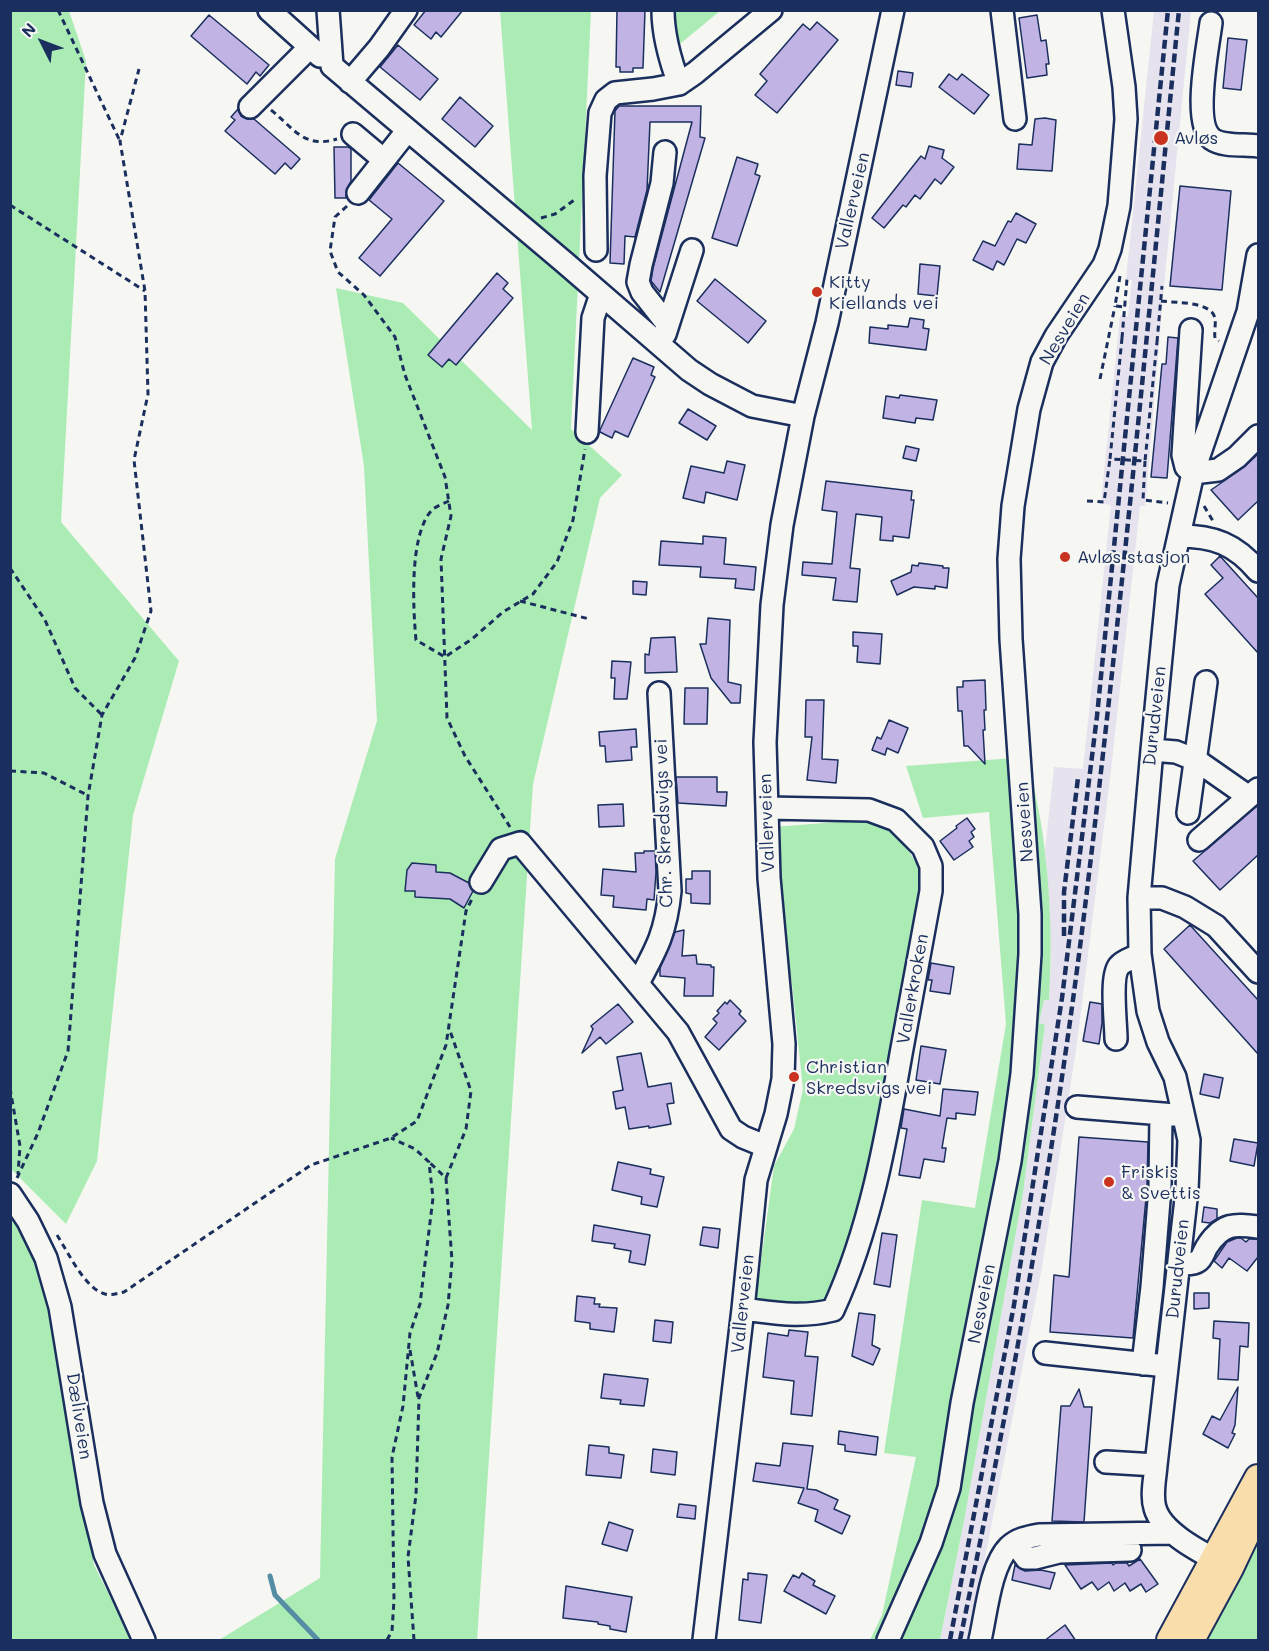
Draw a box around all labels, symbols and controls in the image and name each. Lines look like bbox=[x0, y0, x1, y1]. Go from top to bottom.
north arrow bbox=[12, 12, 72, 72]
text: N bbox=[16, 18, 40, 41]
place label: Avløs bbox=[1174, 127, 1218, 149]
marker: Avløs bbox=[1152, 129, 1170, 147]
street label: Vallerveien bbox=[831, 150, 875, 252]
place label: Kitty Kiellands vei bbox=[829, 271, 939, 314]
marker: Kitty Kiellands vei bbox=[810, 285, 824, 299]
street label: Nesveien bbox=[1035, 289, 1095, 369]
place label: Avløs stasjon bbox=[1077, 546, 1190, 568]
marker: Avløs stasjon bbox=[1058, 550, 1072, 564]
street label: Durudveien bbox=[1139, 665, 1171, 767]
street label: Chr. Skredsvigs vei bbox=[650, 738, 678, 908]
street label: Vallerveien bbox=[754, 773, 780, 873]
street label: Nesveien bbox=[1011, 781, 1039, 863]
street label: Vallerkroken bbox=[893, 932, 933, 1046]
place label: Christian Skredsvigs vei bbox=[806, 1056, 932, 1098]
marker: Christian Skredsvigs vei bbox=[787, 1070, 801, 1084]
place label: Friskis & Svettis bbox=[1121, 1161, 1201, 1204]
marker: Friskis & Svettis bbox=[1102, 1175, 1116, 1189]
street label: Durudveien bbox=[1162, 1218, 1194, 1320]
street label: Vallerveien bbox=[727, 1253, 759, 1355]
street label: Nesveien bbox=[964, 1262, 1000, 1346]
street label: Dæliveien bbox=[61, 1371, 97, 1461]

